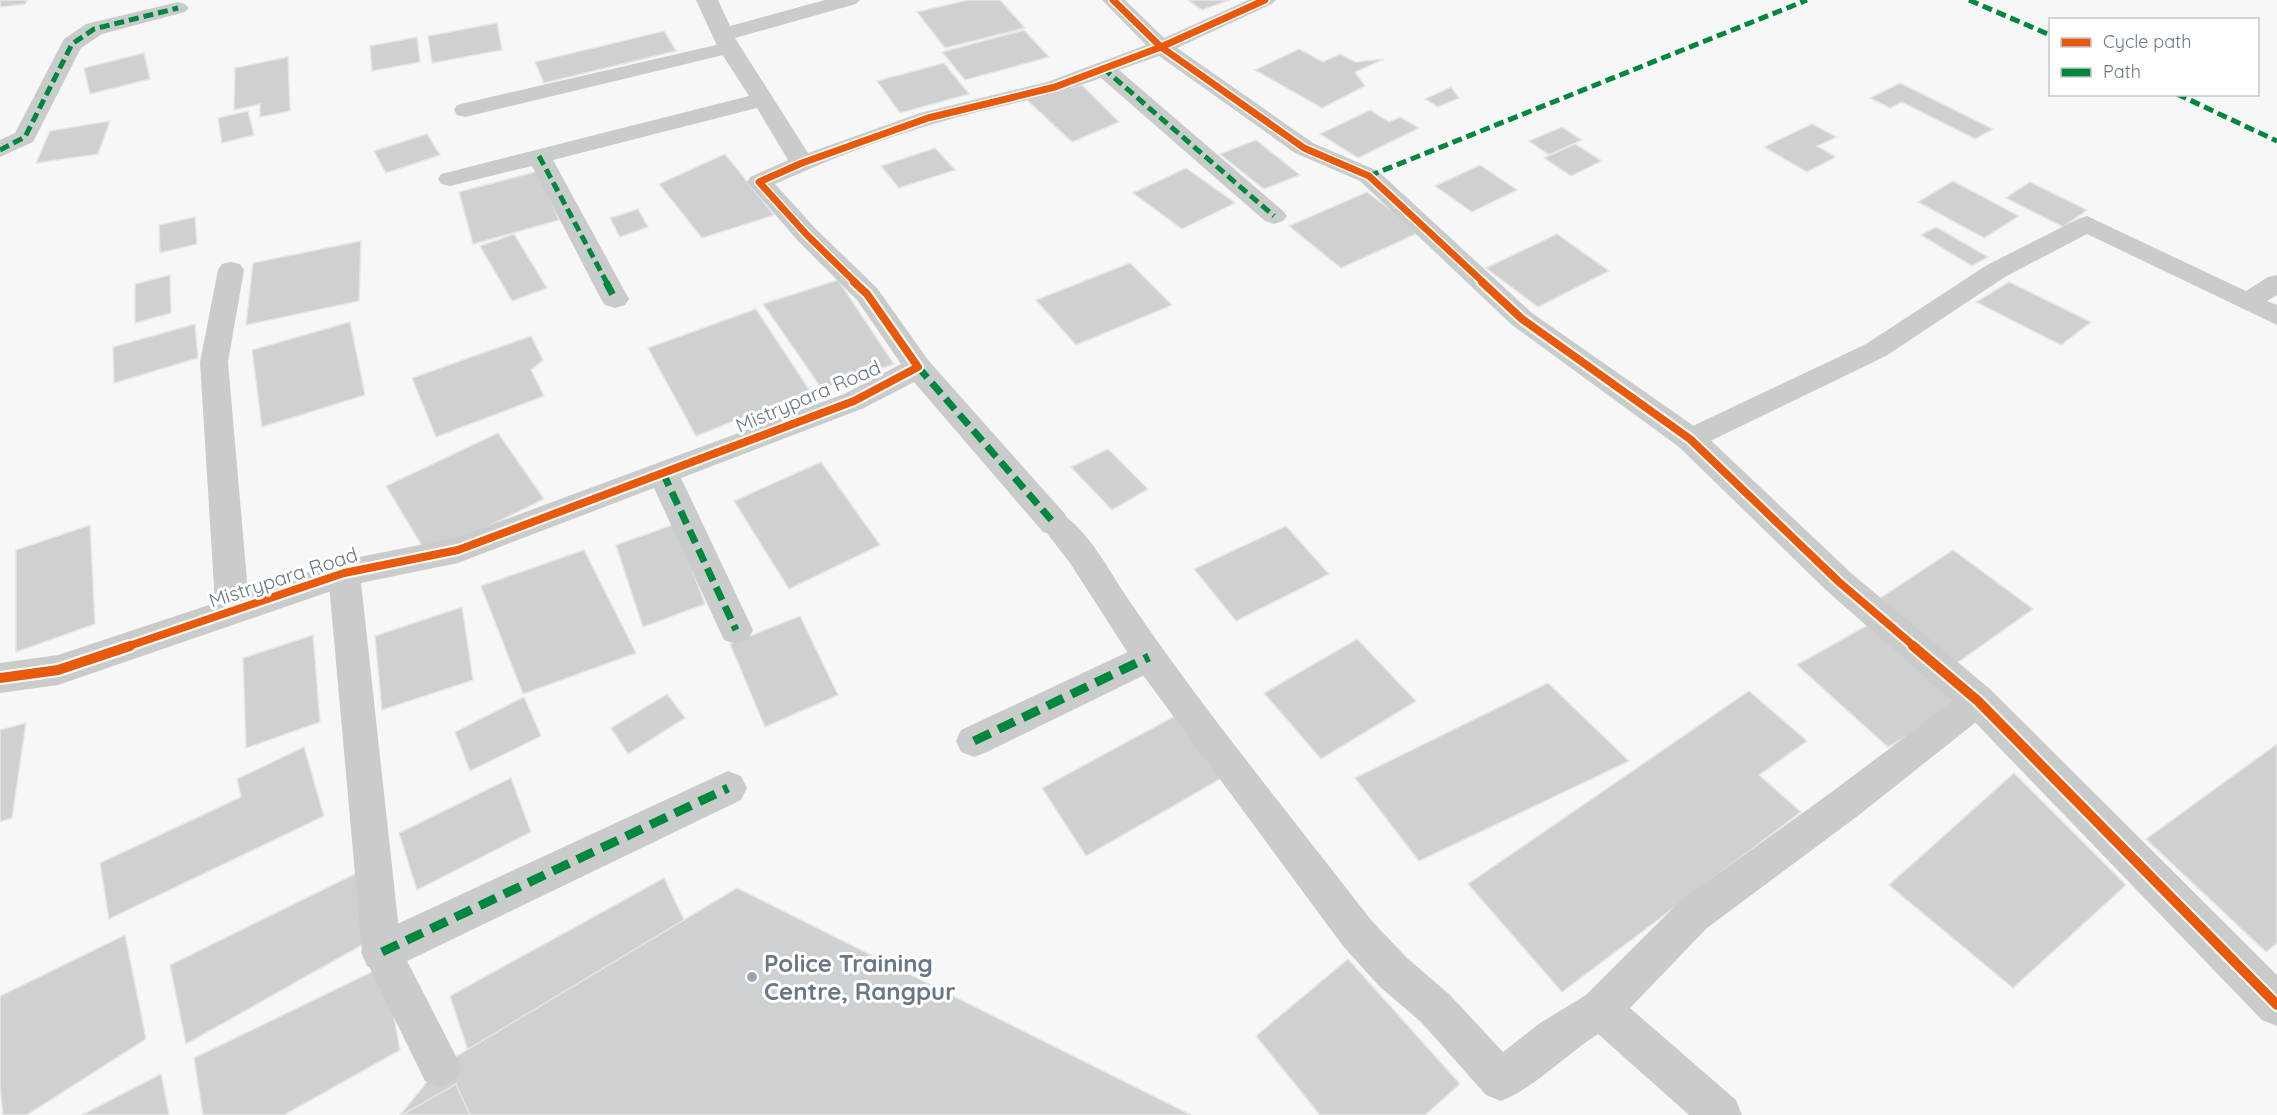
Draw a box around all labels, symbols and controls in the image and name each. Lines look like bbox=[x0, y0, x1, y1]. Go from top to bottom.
legend bbox=[2049, 18, 2259, 96]
text: Cycle path bbox=[2103, 30, 2191, 53]
text: Path bbox=[2103, 60, 2141, 83]
street label: Mistrypara Road bbox=[732, 354, 884, 438]
street label: Mistrypara Road bbox=[205, 541, 361, 613]
place label: Police Training Centre, Rangpur bbox=[764, 948, 956, 1006]
marker: Police Training Centre, Rangpur bbox=[745, 970, 759, 984]

